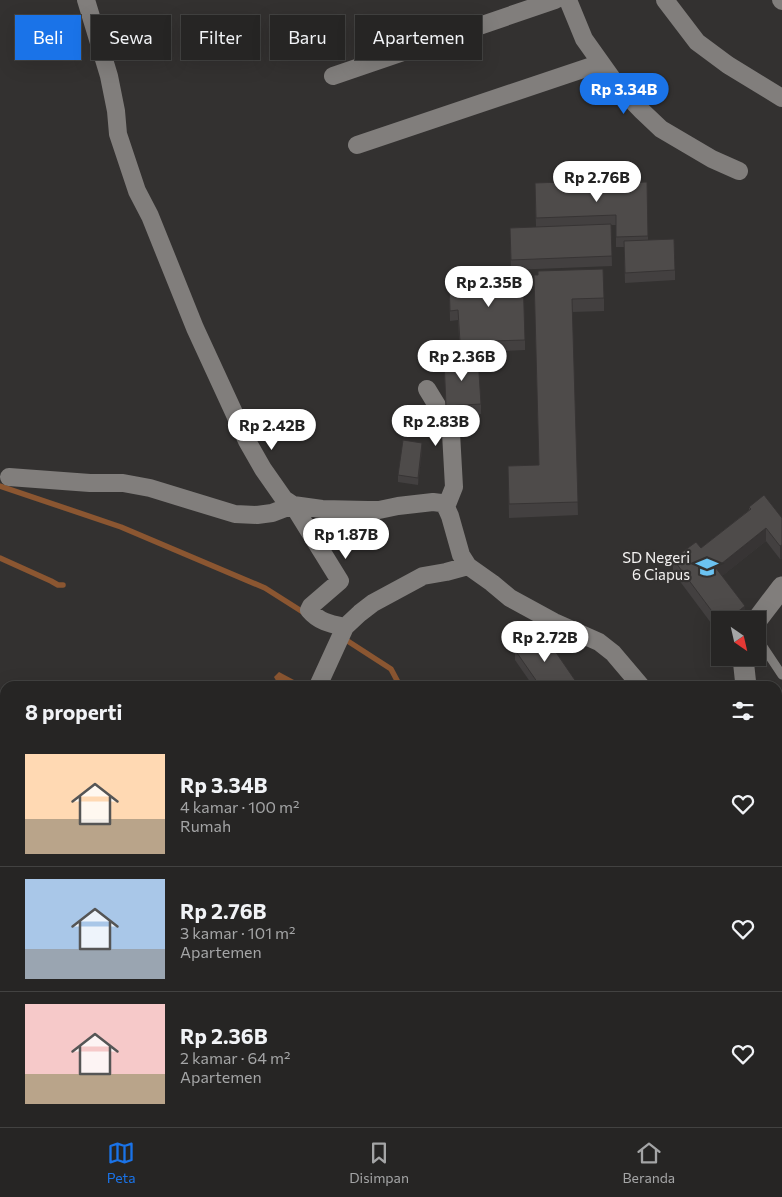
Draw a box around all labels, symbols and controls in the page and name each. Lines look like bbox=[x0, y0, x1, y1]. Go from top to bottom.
chip: Beli bbox=[15, 15, 81, 60]
chip: Sewa bbox=[91, 15, 171, 60]
chip: Filter bbox=[181, 15, 260, 60]
chip: Baru bbox=[270, 15, 345, 60]
chip: Apartemen bbox=[355, 15, 482, 60]
pin: Rp 3.34B bbox=[572, 72, 676, 115]
text: Rp 3.34B bbox=[591, 79, 657, 98]
pin: Rp 2.76B bbox=[545, 160, 649, 203]
text: Rp 2.76B bbox=[564, 167, 630, 186]
pin: Rp 2.35B bbox=[437, 266, 541, 308]
text: Rp 2.35B bbox=[456, 272, 522, 291]
pin: Rp 2.36B bbox=[410, 340, 514, 382]
text: Rp 2.36B bbox=[429, 346, 495, 365]
pin: Rp 2.83B bbox=[384, 404, 488, 447]
pin: Rp 2.42B bbox=[220, 408, 324, 451]
text: Rp 2.83B bbox=[403, 411, 469, 430]
text: Rp 2.42B bbox=[239, 415, 305, 434]
pin: Rp 1.87B bbox=[294, 518, 398, 560]
text: Rp 1.87B bbox=[314, 524, 378, 543]
place label: SD Negeri 6 Ciapus bbox=[622, 548, 690, 583]
school or university icon: SD Negeri 6 Ciapus bbox=[694, 554, 720, 580]
north arrow bbox=[711, 611, 766, 666]
map controls bbox=[711, 611, 766, 666]
pin: Rp 2.72B bbox=[493, 620, 597, 663]
text: Rp 2.72B bbox=[512, 627, 578, 646]
icon: filters bbox=[729, 697, 757, 725]
text: 8 properti bbox=[25, 699, 122, 724]
text: Rp 3.34B bbox=[180, 772, 267, 797]
icon: home bbox=[65, 774, 125, 834]
icon: heart bbox=[729, 790, 757, 818]
text: 4 kamar · 100 m² bbox=[180, 797, 300, 816]
text: Rumah bbox=[180, 816, 231, 835]
text: Rp 2.76B bbox=[180, 898, 267, 923]
icon: home bbox=[65, 899, 125, 959]
icon: heart bbox=[729, 915, 757, 943]
text: 3 kamar · 101 m² bbox=[180, 923, 295, 942]
text: Apartemen bbox=[180, 942, 262, 961]
text: Rp 2.36B bbox=[180, 1023, 268, 1048]
icon: home bbox=[65, 1024, 125, 1084]
icon: heart bbox=[729, 1040, 757, 1068]
text: 2 kamar · 64 m² bbox=[180, 1048, 290, 1067]
text: Apartemen bbox=[180, 1067, 262, 1086]
tab: Peta bbox=[107, 1139, 136, 1186]
tab: Disimpan bbox=[349, 1139, 409, 1186]
tab: Beranda bbox=[623, 1139, 675, 1186]

